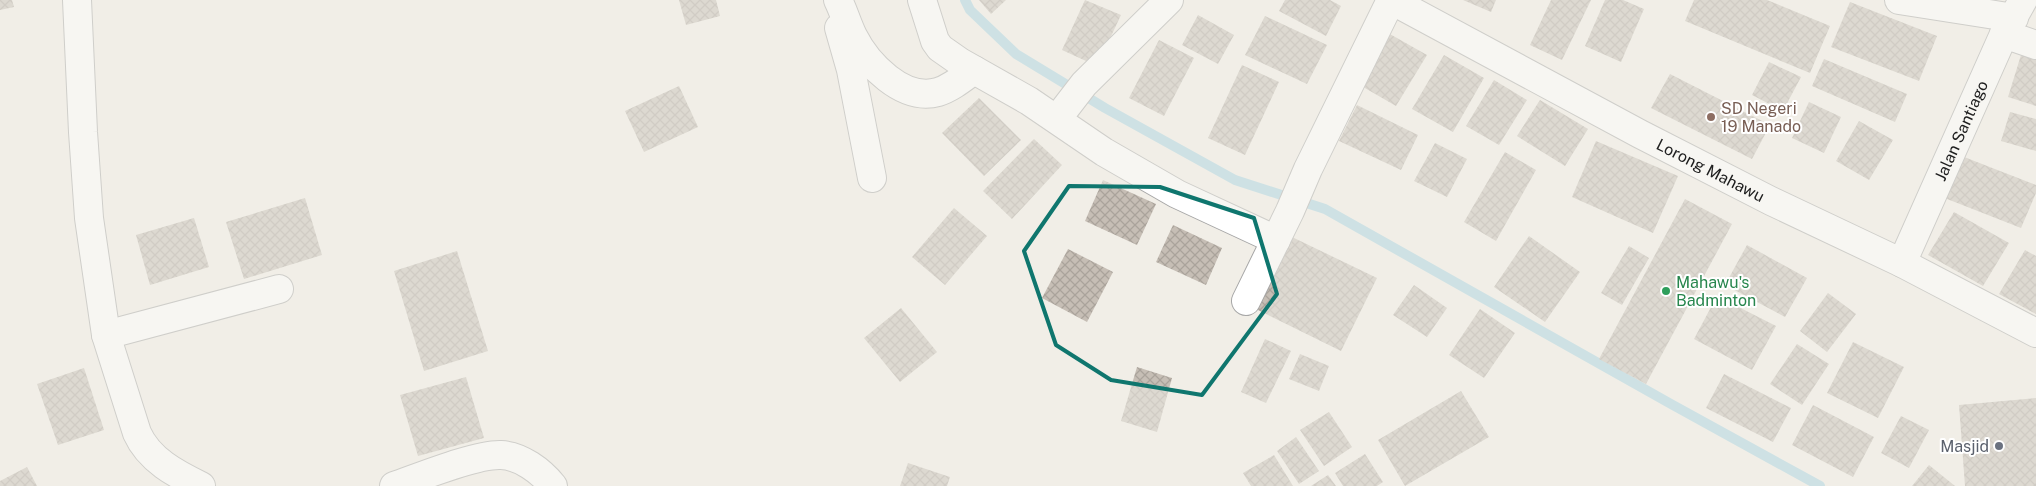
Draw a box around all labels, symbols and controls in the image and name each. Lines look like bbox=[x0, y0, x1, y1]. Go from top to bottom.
street label: Jalan Santiago bbox=[1931, 78, 1992, 184]
place label: SD Negeri 19 Manado bbox=[1721, 99, 1801, 136]
marker: SD Negeri 19 Manado bbox=[1705, 111, 1717, 123]
street label: Lorong Mahawu bbox=[1653, 135, 1768, 206]
place label: Mahawu's Badminton bbox=[1676, 273, 1756, 310]
marker: Mahawu's Badminton bbox=[1660, 285, 1672, 297]
place label: Masjid bbox=[1940, 437, 1989, 456]
marker: Masjid bbox=[1993, 440, 2005, 452]

